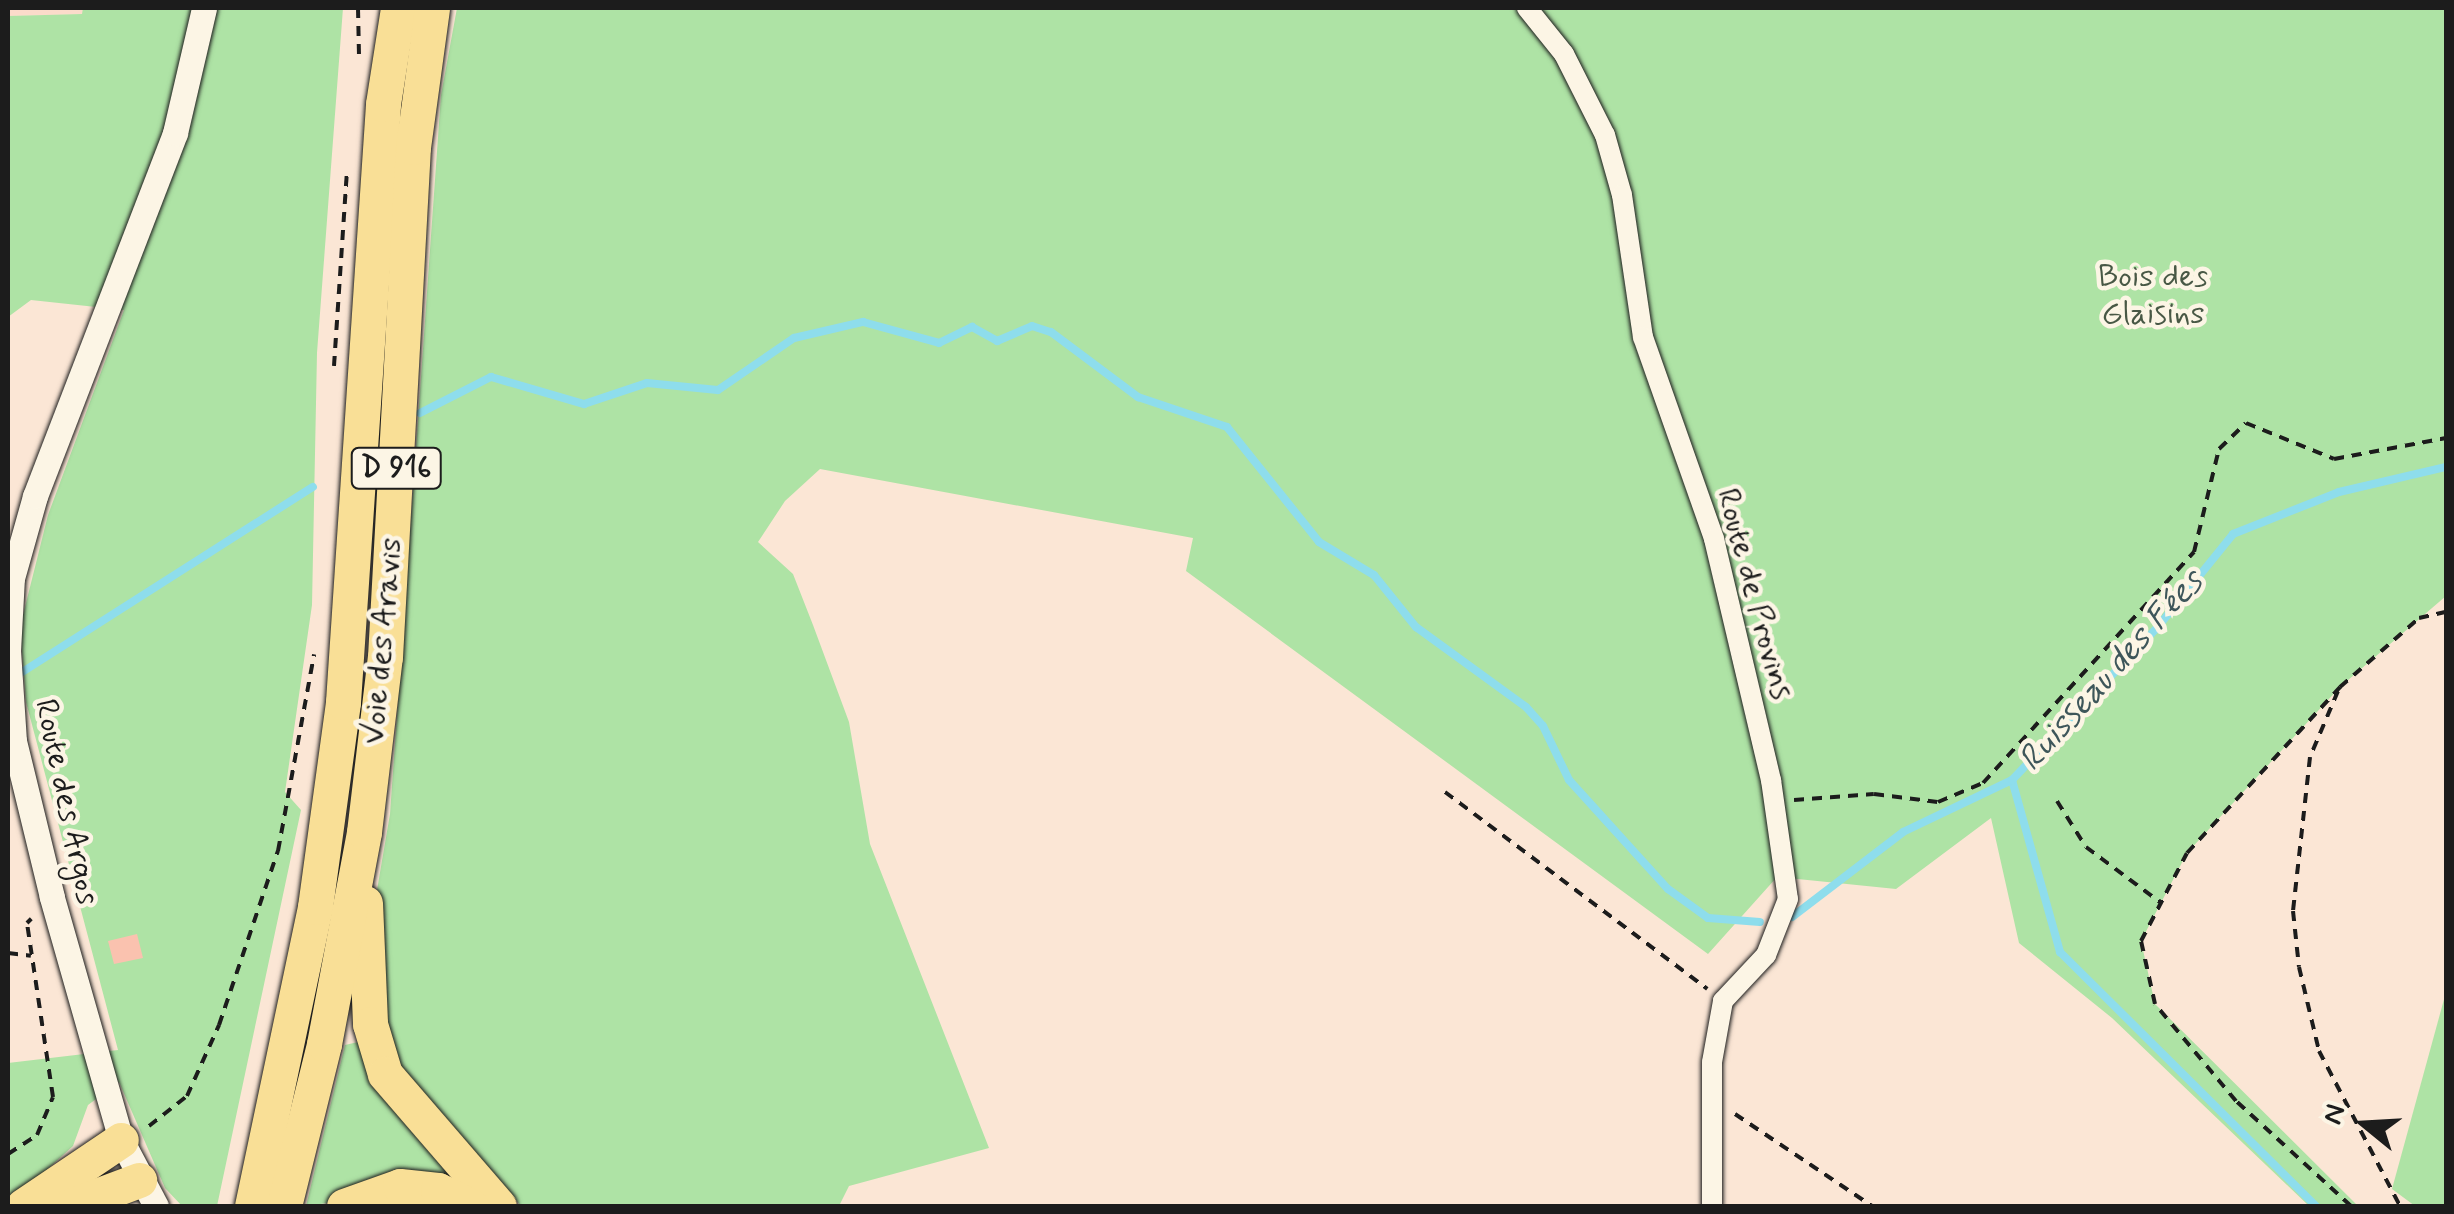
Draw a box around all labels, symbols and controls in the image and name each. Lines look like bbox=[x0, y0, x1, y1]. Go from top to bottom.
park label: Bois des Glaisins bbox=[2098, 259, 2208, 334]
road number: D 916 bbox=[348, 443, 444, 493]
street label: Route de Provins bbox=[1708, 485, 1800, 703]
street label: Voie des Aravis bbox=[355, 539, 411, 743]
water label: Ruisseau des Fées bbox=[2010, 562, 2212, 780]
street label: Route des Argos bbox=[26, 697, 106, 907]
north arrow bbox=[2314, 1074, 2414, 1174]
text: N bbox=[2315, 1100, 2355, 1129]

